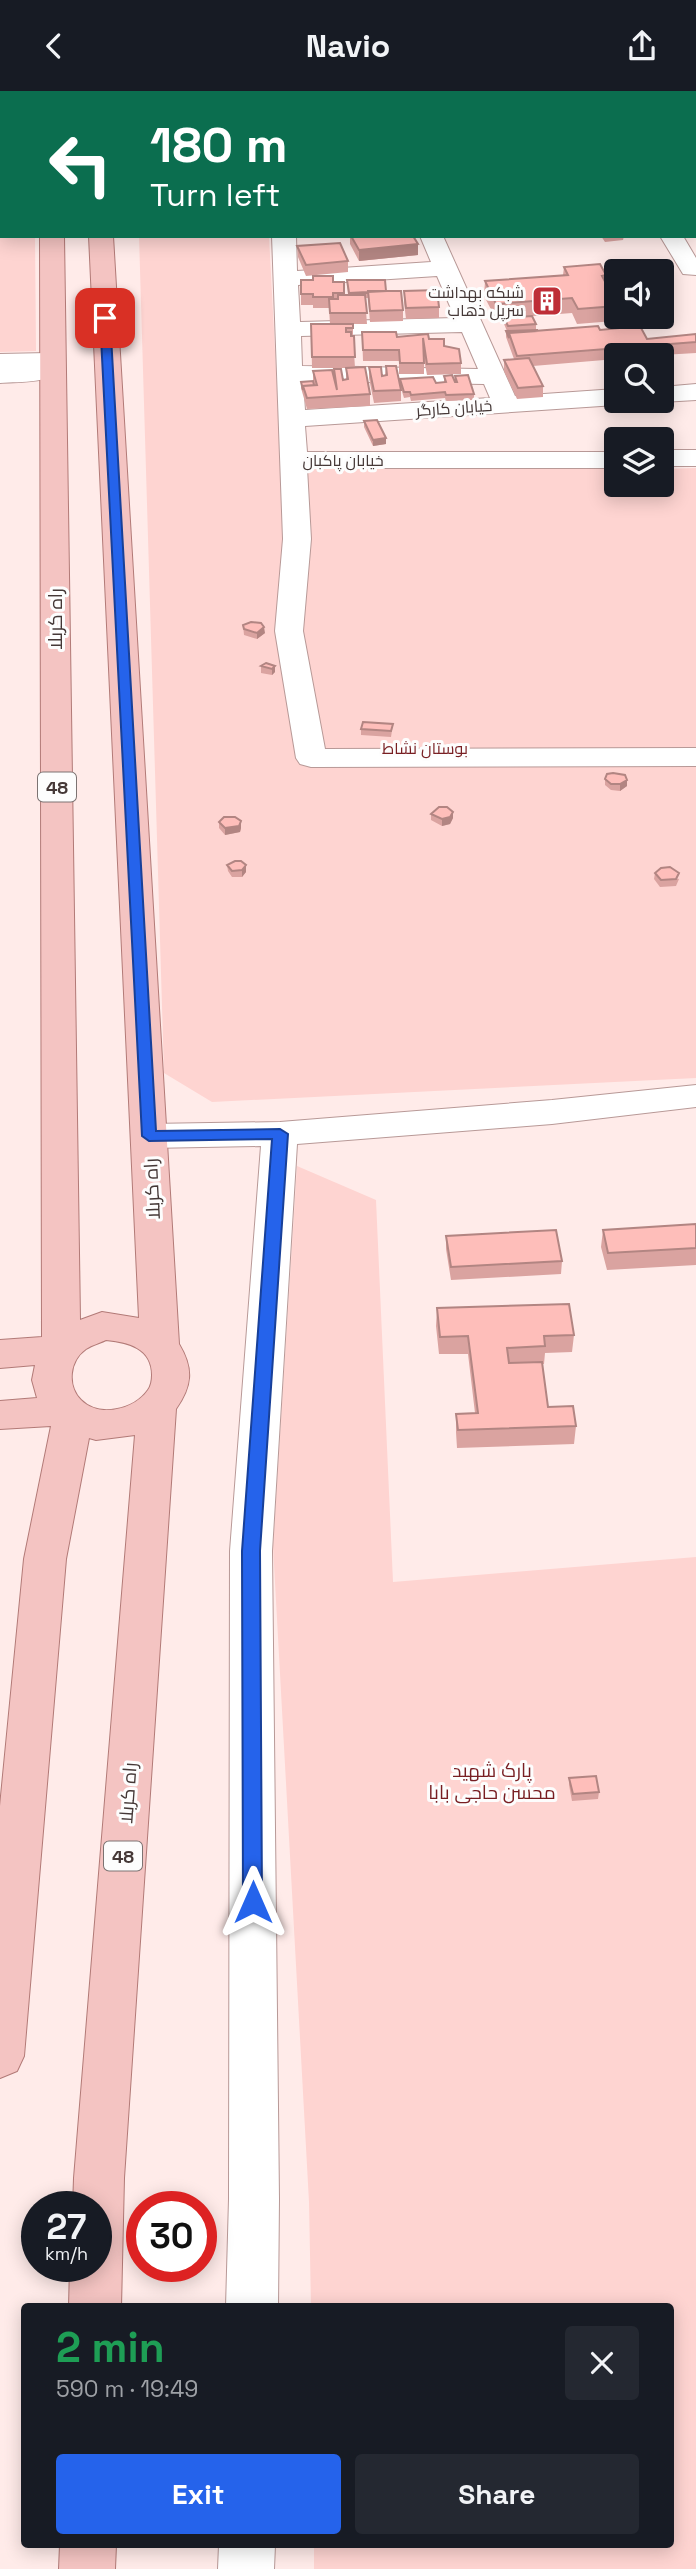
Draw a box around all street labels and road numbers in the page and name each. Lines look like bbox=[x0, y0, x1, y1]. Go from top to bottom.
street label: خیابان کارگر bbox=[414, 395, 493, 421]
street label: خیابان پاکبان bbox=[302, 450, 384, 472]
street label: راه کربلا bbox=[43, 588, 68, 650]
road number: 48 bbox=[38, 773, 76, 801]
street label: راه کربلا bbox=[138, 1158, 166, 1220]
street label: راه کربلا bbox=[113, 1761, 143, 1825]
road number: 48 bbox=[104, 1841, 142, 1871]

